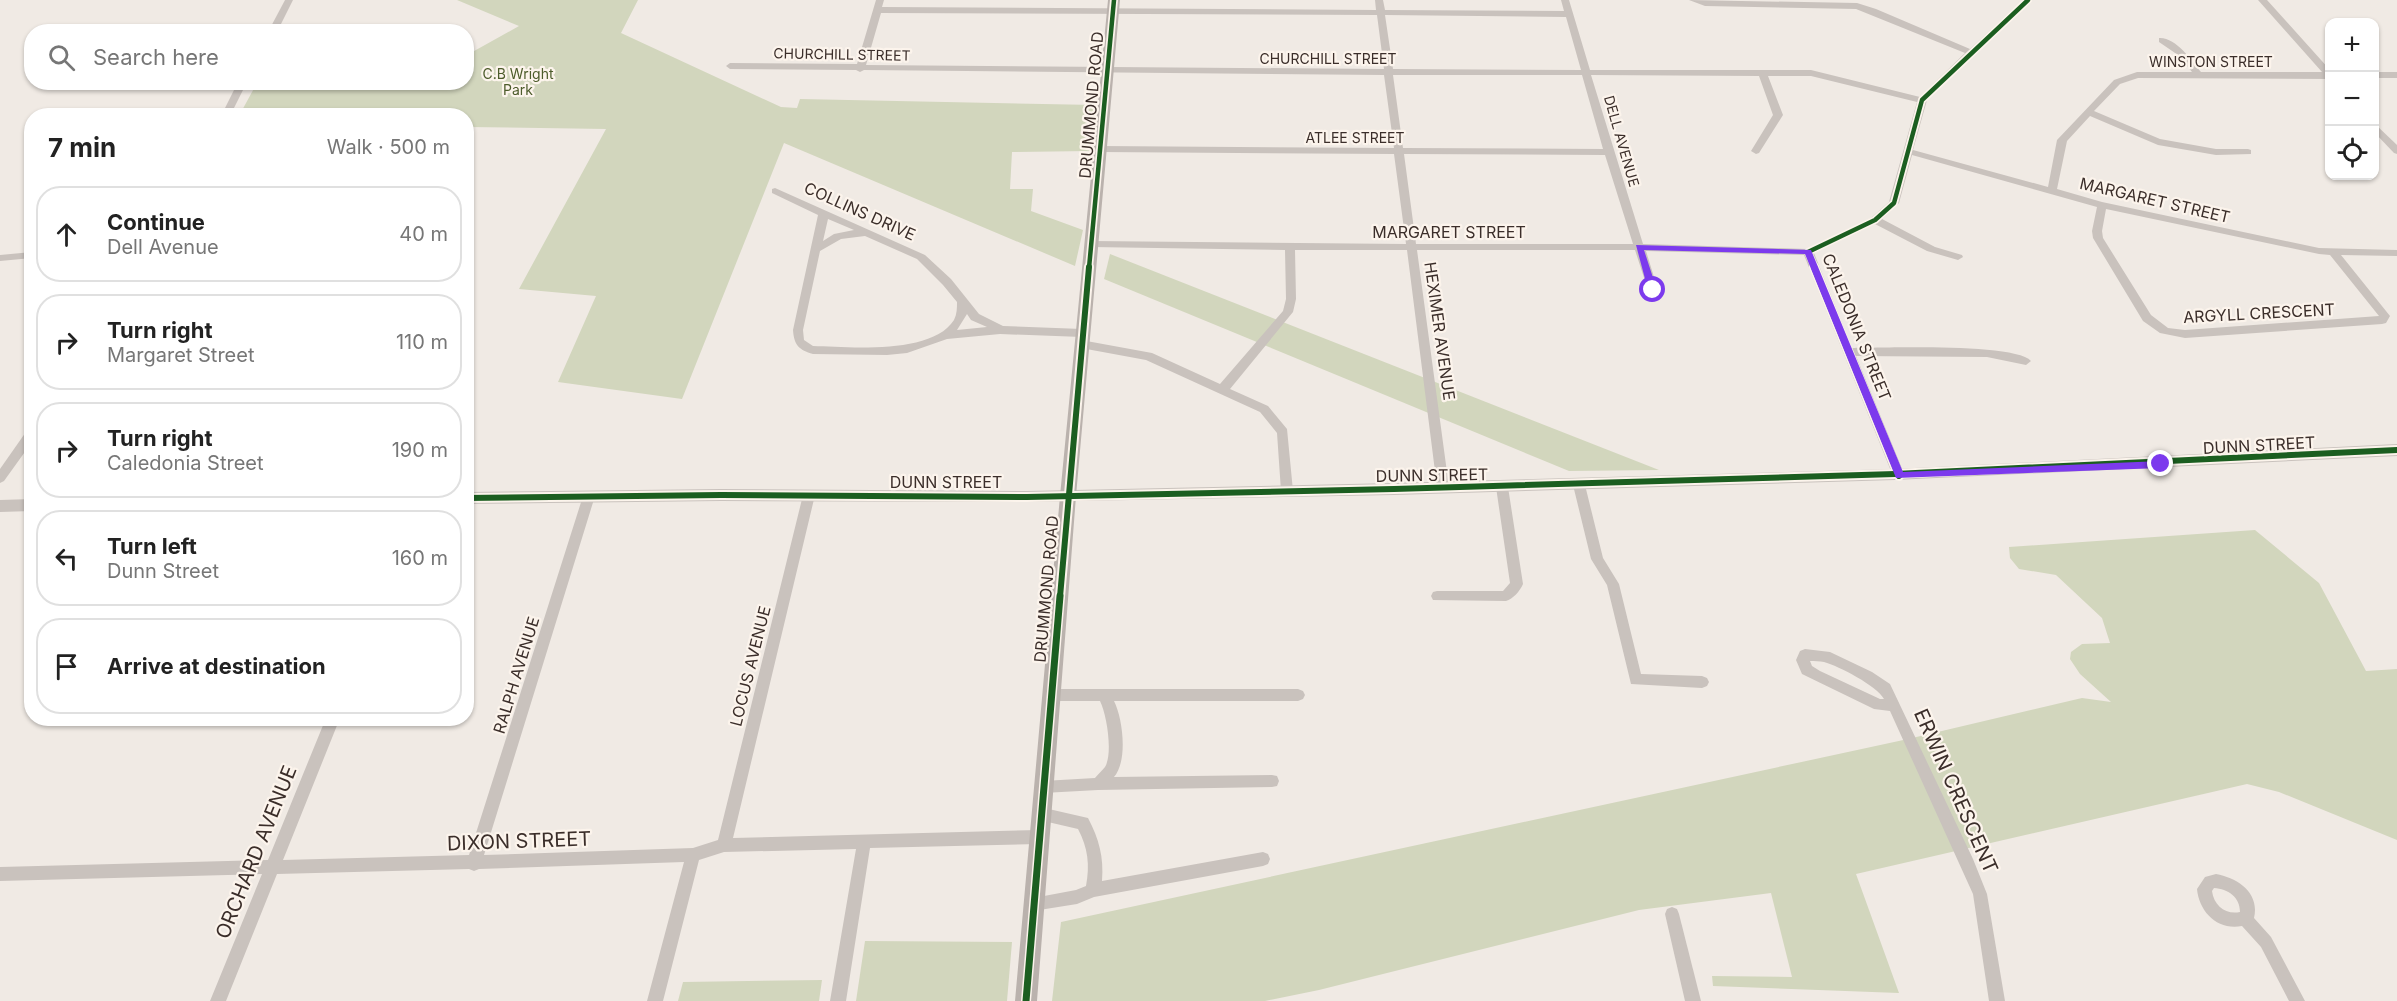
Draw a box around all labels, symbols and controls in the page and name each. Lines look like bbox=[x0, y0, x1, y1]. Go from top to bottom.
map controls bbox=[2325, 18, 2379, 180]
button: + bbox=[2325, 18, 2379, 72]
search box bbox=[24, 24, 474, 90]
street label: DRUMMOND ROAD bbox=[1075, 31, 1107, 179]
icon: search bbox=[45, 41, 78, 74]
text: Search here bbox=[93, 44, 219, 70]
street label: CHURCHILL STREET bbox=[773, 44, 911, 64]
street label: CHURCHILL STREET bbox=[1259, 50, 1397, 67]
street label: WINSTON STREET bbox=[2149, 53, 2273, 70]
park label: C.B Wright Park bbox=[482, 65, 554, 98]
button: − bbox=[2325, 72, 2379, 126]
street label: DELL AVENUE bbox=[1601, 93, 1643, 189]
button: locate bbox=[2325, 126, 2379, 180]
street label: ATLEE STREET bbox=[1305, 129, 1405, 146]
text: 7 min bbox=[48, 132, 116, 163]
text: Walk · 500 m bbox=[327, 135, 450, 159]
street label: MARGARET STREET bbox=[2078, 173, 2232, 227]
street label: COLLINS DRIVE bbox=[801, 177, 919, 245]
text: Continue bbox=[107, 209, 205, 235]
icon: ahead bbox=[50, 218, 83, 251]
text: 40 m bbox=[399, 222, 448, 246]
street label: MARGARET STREET bbox=[1372, 222, 1526, 242]
text: Dell Avenue bbox=[107, 235, 219, 259]
street label: CALEDONIA STREET bbox=[1818, 250, 1896, 404]
street label: HEXIMER AVENUE bbox=[1420, 260, 1460, 402]
route start bbox=[1639, 276, 1665, 302]
street label: ARGYLL CRESCENT bbox=[2183, 299, 2335, 327]
text: Turn right bbox=[107, 317, 213, 343]
icon: right bbox=[50, 326, 83, 359]
text: 110 m bbox=[396, 330, 448, 354]
text: Margaret Street bbox=[107, 343, 254, 367]
text: Turn right bbox=[107, 425, 213, 451]
street label: DUNN STREET bbox=[2202, 432, 2316, 458]
icon: right bbox=[50, 434, 83, 467]
text: 190 m bbox=[392, 438, 448, 462]
route end bbox=[2147, 450, 2173, 476]
text: Caledonia Street bbox=[107, 451, 264, 475]
street label: DUNN STREET bbox=[1376, 464, 1488, 486]
street label: DUNN STREET bbox=[890, 472, 1002, 492]
street label: DRUMMOND ROAD bbox=[1030, 515, 1062, 663]
text: Turn left bbox=[107, 533, 197, 559]
icon: left bbox=[50, 542, 83, 575]
text: 160 m bbox=[392, 546, 448, 570]
text: Dunn Street bbox=[107, 559, 219, 583]
street label: LOCUS AVENUE bbox=[725, 604, 775, 728]
street label: RALPH AVENUE bbox=[489, 614, 543, 736]
icon: arrive bbox=[50, 650, 83, 683]
text: Arrive at destination bbox=[107, 653, 326, 679]
street label: ERWIN CRESCENT bbox=[1909, 705, 2003, 877]
street label: ORCHARD AVENUE bbox=[210, 762, 302, 942]
street label: DIXON STREET bbox=[446, 826, 592, 856]

